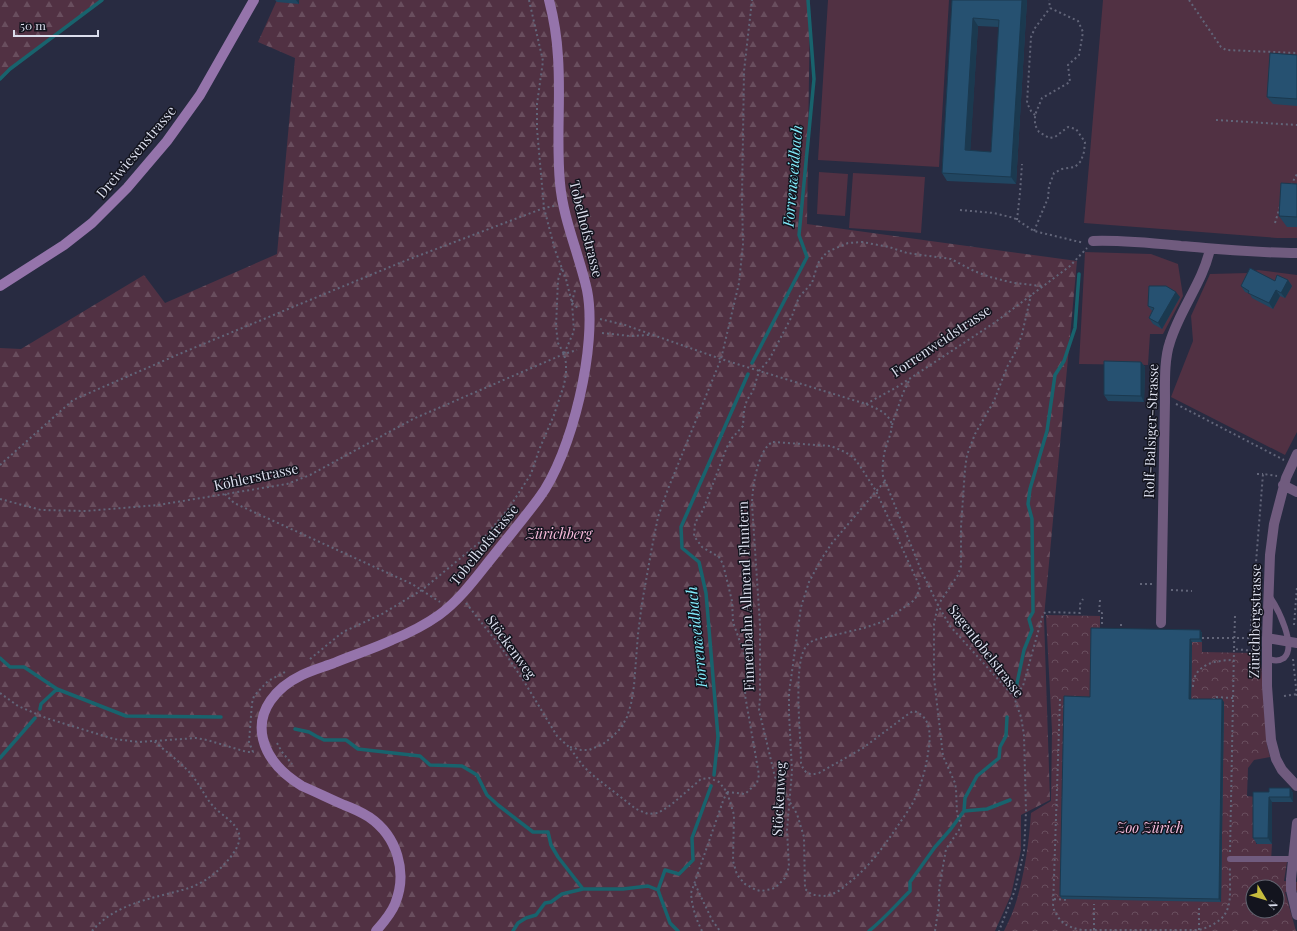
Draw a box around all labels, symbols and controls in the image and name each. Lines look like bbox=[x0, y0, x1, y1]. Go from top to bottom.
scale bar bbox=[14, 12, 98, 38]
text: 50 m bbox=[20, 17, 46, 33]
street label: Dreiwiesenstrasse bbox=[91, 102, 180, 202]
water label: Forrenweidbach bbox=[778, 124, 806, 229]
street label: Tobelhofstrasse bbox=[565, 178, 608, 279]
street label: Forrenweidstrasse bbox=[887, 300, 994, 381]
street label: Rolf-Balsiger-Strasse bbox=[1139, 363, 1162, 499]
street label: Köhlerstrasse bbox=[212, 458, 300, 495]
street label: Tobelhofstrasse bbox=[445, 500, 522, 589]
street label: Finnenbahn Allmend Fluntern bbox=[733, 500, 758, 691]
park label: Zürichberg bbox=[525, 524, 594, 543]
street label: Zürichbergstrasse bbox=[1244, 564, 1265, 678]
water label: Forrenweidbach bbox=[681, 585, 711, 690]
street label: Sagentobelstrasse bbox=[944, 600, 1029, 701]
street label: Stöckenweg bbox=[482, 611, 541, 683]
street label: Stöckenweg bbox=[767, 761, 790, 837]
park label: Zoo Zürich bbox=[1116, 818, 1184, 837]
north arrow bbox=[1245, 879, 1285, 919]
text: N bbox=[1265, 898, 1282, 913]

